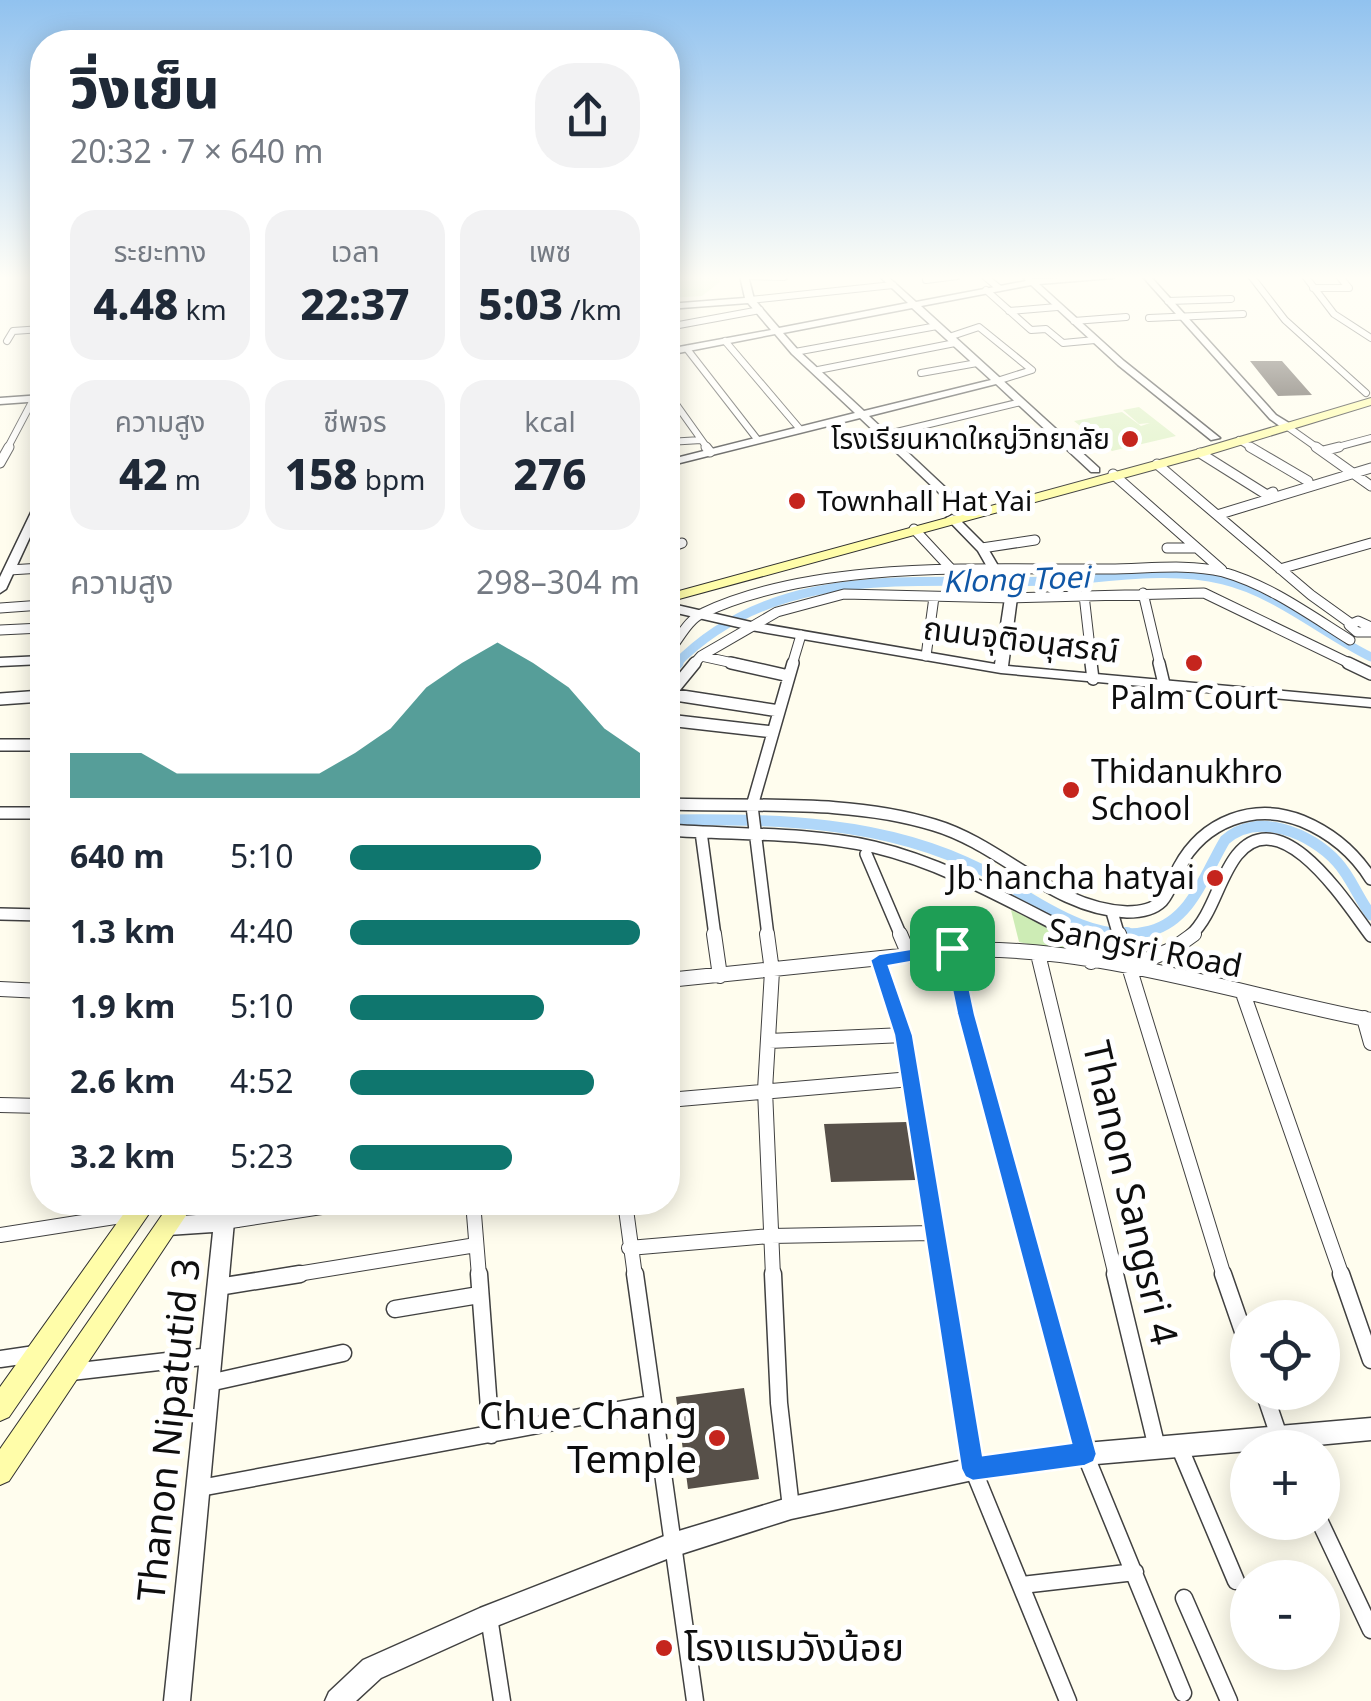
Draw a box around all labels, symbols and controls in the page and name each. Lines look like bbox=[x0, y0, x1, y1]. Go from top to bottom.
text: วิ่งเย็น bbox=[70, 50, 220, 133]
button: share bbox=[535, 63, 640, 168]
text: 20:32 · 7 × 640 m bbox=[70, 129, 323, 177]
text: ระยะทาง bbox=[114, 232, 206, 275]
text: เวลา bbox=[330, 232, 380, 275]
text: เพซ bbox=[529, 232, 571, 275]
text: 4.48 bbox=[93, 275, 178, 339]
text: 22:37 bbox=[300, 275, 410, 339]
text: 5:03 bbox=[478, 275, 563, 339]
text: km bbox=[178, 290, 227, 333]
text: /km bbox=[563, 290, 622, 333]
text: ความสูง bbox=[115, 402, 205, 445]
text: ชีพจร bbox=[323, 402, 387, 445]
text: kcal bbox=[524, 402, 576, 445]
place label: โรงเรียนหาดใหญ่วิทยาลัย bbox=[831, 419, 1110, 462]
marker: โรงเรียนหาดใหญ่วิทยาลัย bbox=[1119, 428, 1141, 450]
text: 42 bbox=[119, 445, 168, 509]
text: 158 bbox=[285, 445, 357, 509]
text: 276 bbox=[514, 445, 586, 509]
text: m bbox=[168, 460, 201, 503]
text: bpm bbox=[357, 460, 425, 503]
place label: Townhall Hat Yai bbox=[817, 481, 1032, 524]
marker: Townhall Hat Yai bbox=[786, 490, 808, 512]
water label: Klong Toei bbox=[942, 555, 1093, 607]
text: ความสูง bbox=[70, 560, 174, 608]
text: 298–304 m bbox=[476, 560, 640, 608]
street label: ถนนจุติอนุสรณ์ bbox=[920, 605, 1122, 677]
marker: Palm Court bbox=[1183, 652, 1205, 674]
place label: Palm Court bbox=[1110, 675, 1278, 723]
place label: Thidanukhro School bbox=[1091, 749, 1283, 834]
marker: Thidanukhro School bbox=[1060, 779, 1082, 801]
text: 640 m bbox=[70, 834, 165, 882]
text: 5:10 bbox=[230, 834, 294, 882]
place label: Jb hancha hatyai bbox=[945, 855, 1195, 903]
marker: Jb hancha hatyai bbox=[1204, 867, 1226, 889]
pin bbox=[910, 906, 995, 991]
street label: Sangsri Road bbox=[1044, 907, 1246, 991]
text: 1.3 km bbox=[70, 909, 175, 957]
text: 4:40 bbox=[230, 909, 294, 957]
icon: arrive bbox=[925, 921, 980, 976]
text: 1.9 km bbox=[70, 984, 175, 1032]
text: 5:10 bbox=[230, 984, 294, 1032]
street label: Thanon Sangsri 4 bbox=[1066, 1036, 1191, 1351]
text: 2.6 km bbox=[70, 1059, 175, 1107]
text: 4:52 bbox=[230, 1059, 294, 1107]
text: 3.2 km bbox=[70, 1134, 175, 1182]
text: 5:23 bbox=[230, 1134, 294, 1182]
street label: Thanon Nipatutid 3 bbox=[124, 1256, 217, 1605]
map controls bbox=[1230, 1300, 1340, 1670]
button: locate bbox=[1230, 1300, 1340, 1410]
place label: Chue Chang Temple bbox=[479, 1389, 697, 1490]
marker: Chue Chang Temple bbox=[706, 1427, 728, 1449]
button: + bbox=[1230, 1430, 1340, 1540]
button: − bbox=[1230, 1560, 1340, 1670]
place label: โรงแรมวังน้อย bbox=[684, 1621, 904, 1678]
marker: โรงแรมวังน้อย bbox=[653, 1637, 675, 1659]

